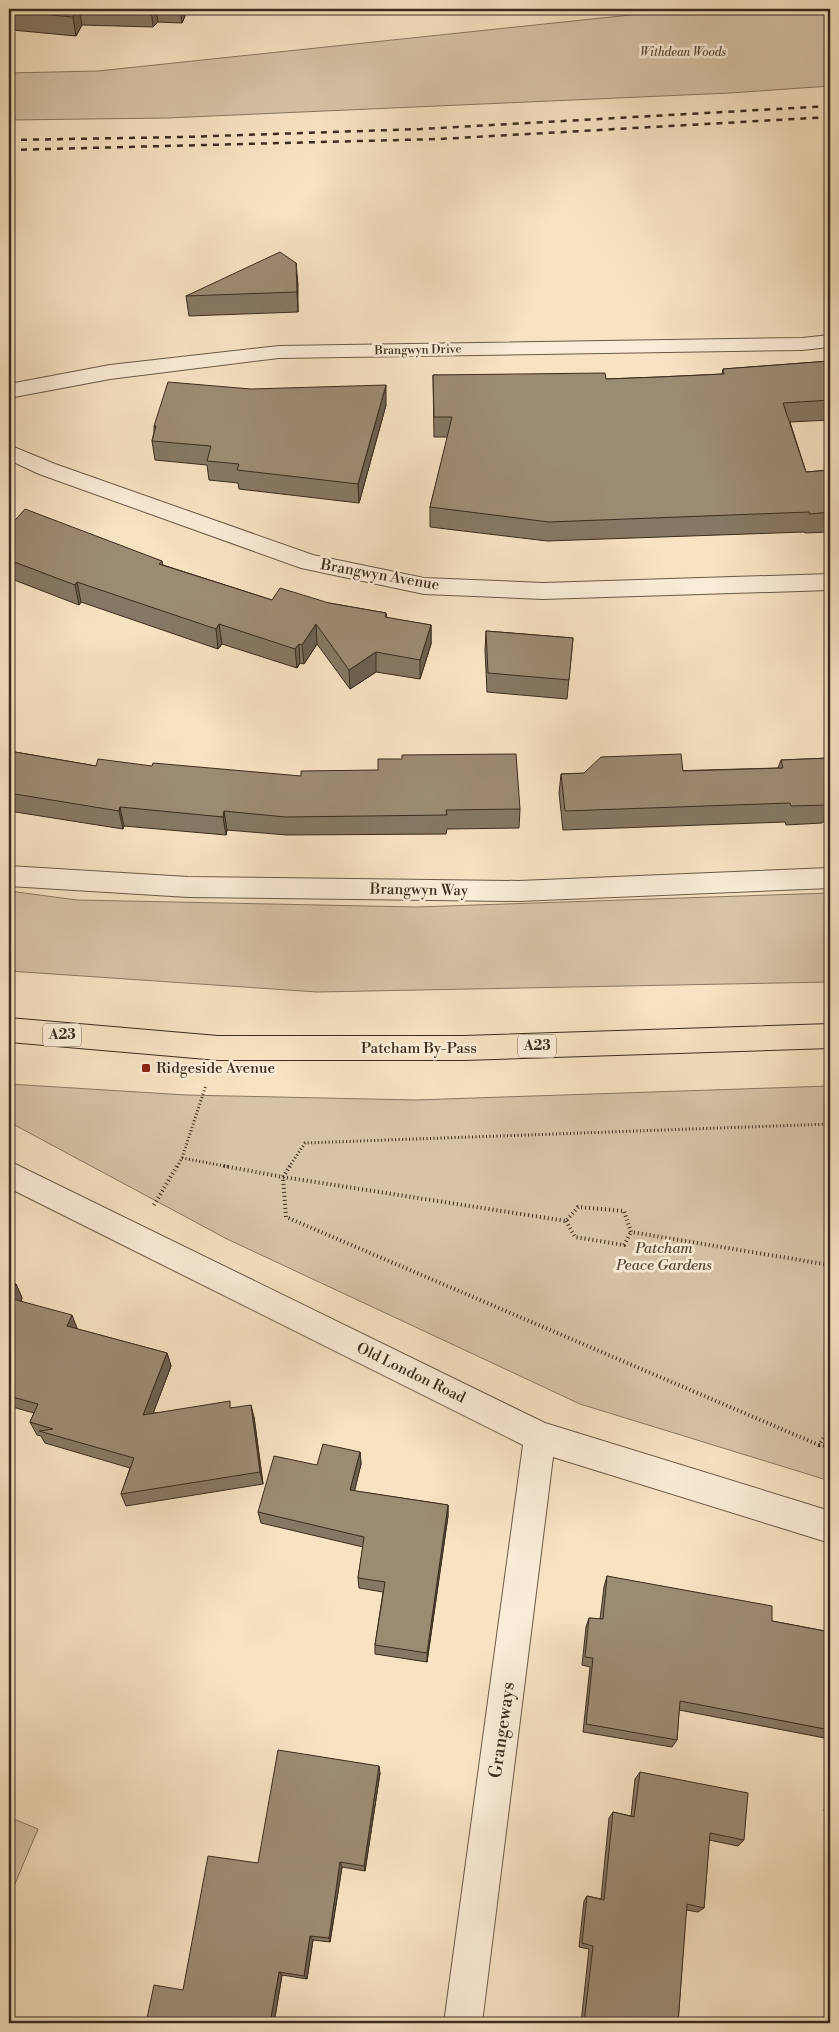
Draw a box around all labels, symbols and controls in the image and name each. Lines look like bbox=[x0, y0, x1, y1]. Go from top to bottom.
park label: Withdean Woods bbox=[640, 45, 726, 60]
street label: Brangwyn Drive bbox=[373, 342, 462, 358]
street label: Brangwyn Avenue bbox=[318, 555, 441, 595]
street label: Brangwyn Way bbox=[369, 880, 469, 900]
road number: A23 bbox=[43, 1024, 81, 1046]
road number: A23 bbox=[518, 1034, 556, 1058]
street label: Patcham By-Pass bbox=[361, 1039, 477, 1058]
place label: Ridgeside Avenue bbox=[156, 1059, 275, 1078]
marker: Ridgeside Avenue bbox=[140, 1062, 152, 1074]
park label: Patcham Peace Gardens bbox=[615, 1239, 712, 1275]
street label: Old London Road bbox=[353, 1338, 469, 1408]
street label: Grangeways bbox=[484, 1680, 520, 1780]

